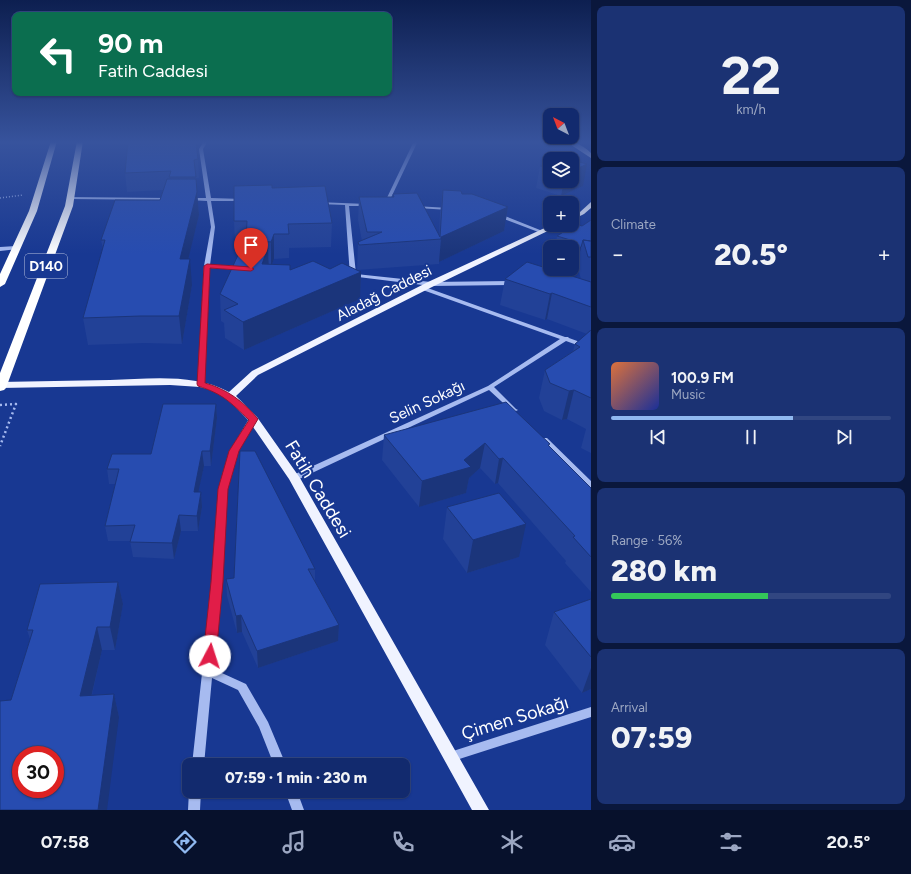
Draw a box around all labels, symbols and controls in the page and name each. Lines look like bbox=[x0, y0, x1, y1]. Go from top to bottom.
text: 90 m bbox=[98, 26, 163, 60]
icon: left bbox=[32, 28, 84, 80]
text: 22 bbox=[721, 45, 781, 107]
text: Fatih Caddesi bbox=[98, 60, 208, 82]
text: km/h bbox=[736, 102, 766, 117]
north arrow bbox=[543, 108, 579, 144]
map controls bbox=[543, 108, 579, 276]
button: layers bbox=[543, 152, 579, 188]
button: + bbox=[543, 196, 579, 232]
text: Climate bbox=[611, 217, 656, 232]
pin bbox=[234, 228, 268, 269]
icon: arrive bbox=[240, 234, 262, 256]
text: 20.5° bbox=[714, 236, 788, 273]
button: − bbox=[543, 240, 579, 276]
text: − bbox=[611, 241, 625, 268]
text: + bbox=[877, 241, 891, 268]
road number: D140 bbox=[25, 254, 67, 278]
street label: Aladağ Caddesi bbox=[333, 261, 435, 325]
text: 100.9 FM bbox=[671, 369, 734, 387]
street label: Selin Sokağı bbox=[386, 377, 468, 427]
text: Music bbox=[671, 387, 705, 402]
icon: previous bbox=[647, 426, 669, 448]
icon: pause bbox=[740, 426, 762, 448]
icon: next bbox=[833, 426, 855, 448]
street label: Fatih Caddesi bbox=[280, 436, 356, 542]
text: Range · 56% bbox=[611, 533, 683, 548]
text: 280 km bbox=[611, 552, 717, 589]
position arrow bbox=[189, 635, 231, 677]
street label: Çimen Sokağı bbox=[459, 691, 571, 745]
text: Arrival bbox=[611, 700, 648, 715]
text: 07:59 bbox=[611, 719, 692, 756]
speed limit sign: 30 bbox=[12, 746, 64, 798]
text: 07:59 · 1 min · 230 m bbox=[225, 769, 367, 787]
icon: directions bbox=[171, 828, 199, 856]
icon: music bbox=[280, 828, 308, 856]
icon: phone bbox=[389, 828, 417, 856]
icon: climate bbox=[498, 828, 526, 856]
icon: car bbox=[608, 828, 636, 856]
icon: filters bbox=[717, 828, 745, 856]
text: 07:58 bbox=[41, 831, 89, 853]
text: 20.5° bbox=[826, 831, 870, 853]

